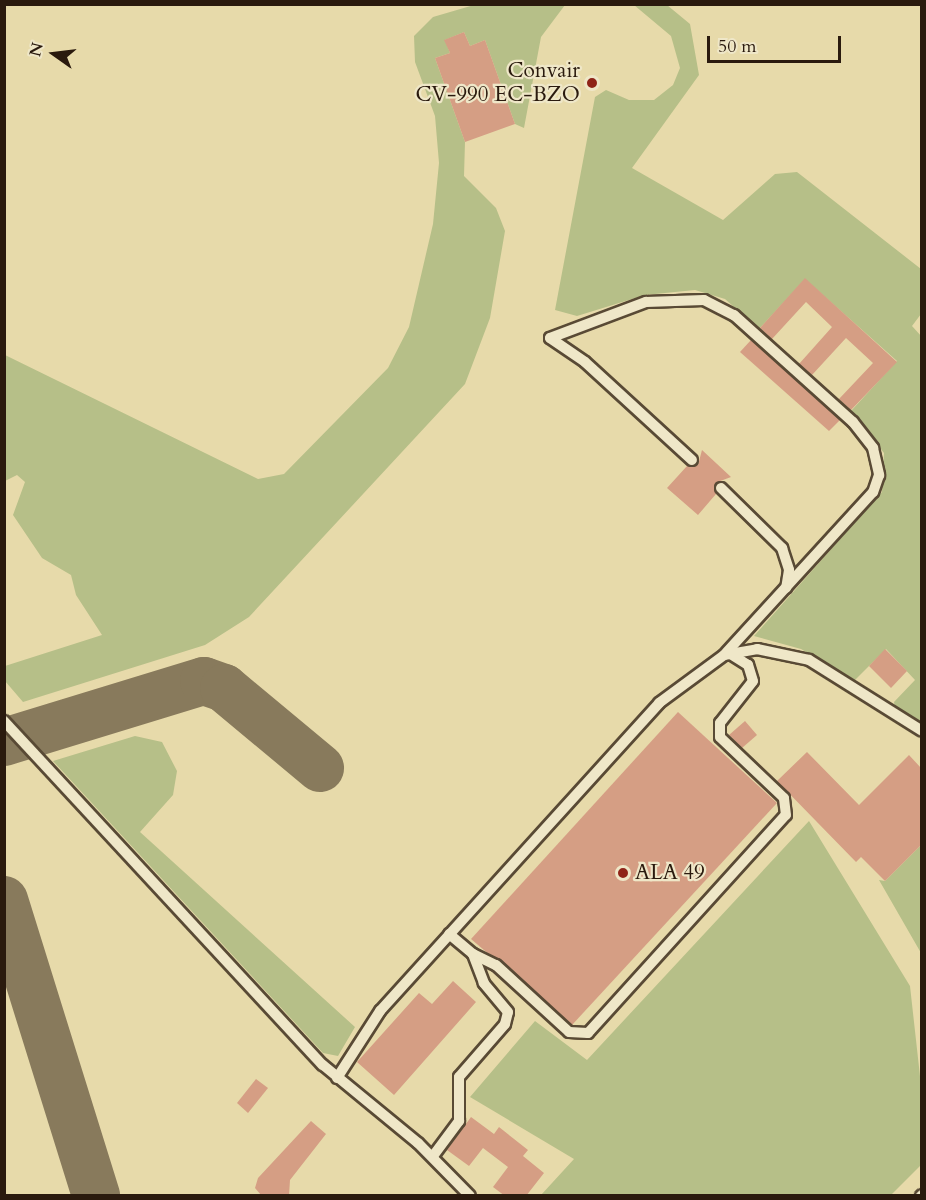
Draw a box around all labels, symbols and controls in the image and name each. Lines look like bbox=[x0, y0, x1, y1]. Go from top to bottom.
north arrow bbox=[24, 24, 84, 84]
scale bar bbox=[710, 24, 844, 62]
text: 50 m bbox=[718, 34, 757, 59]
text: N bbox=[24, 40, 49, 59]
place label: Convair CV-990 EC-BZO bbox=[415, 58, 580, 108]
marker: Convair CV-990 EC-BZO bbox=[585, 76, 599, 90]
place label: ALA 49 bbox=[635, 860, 705, 886]
marker: ALA 49 bbox=[616, 866, 630, 880]

